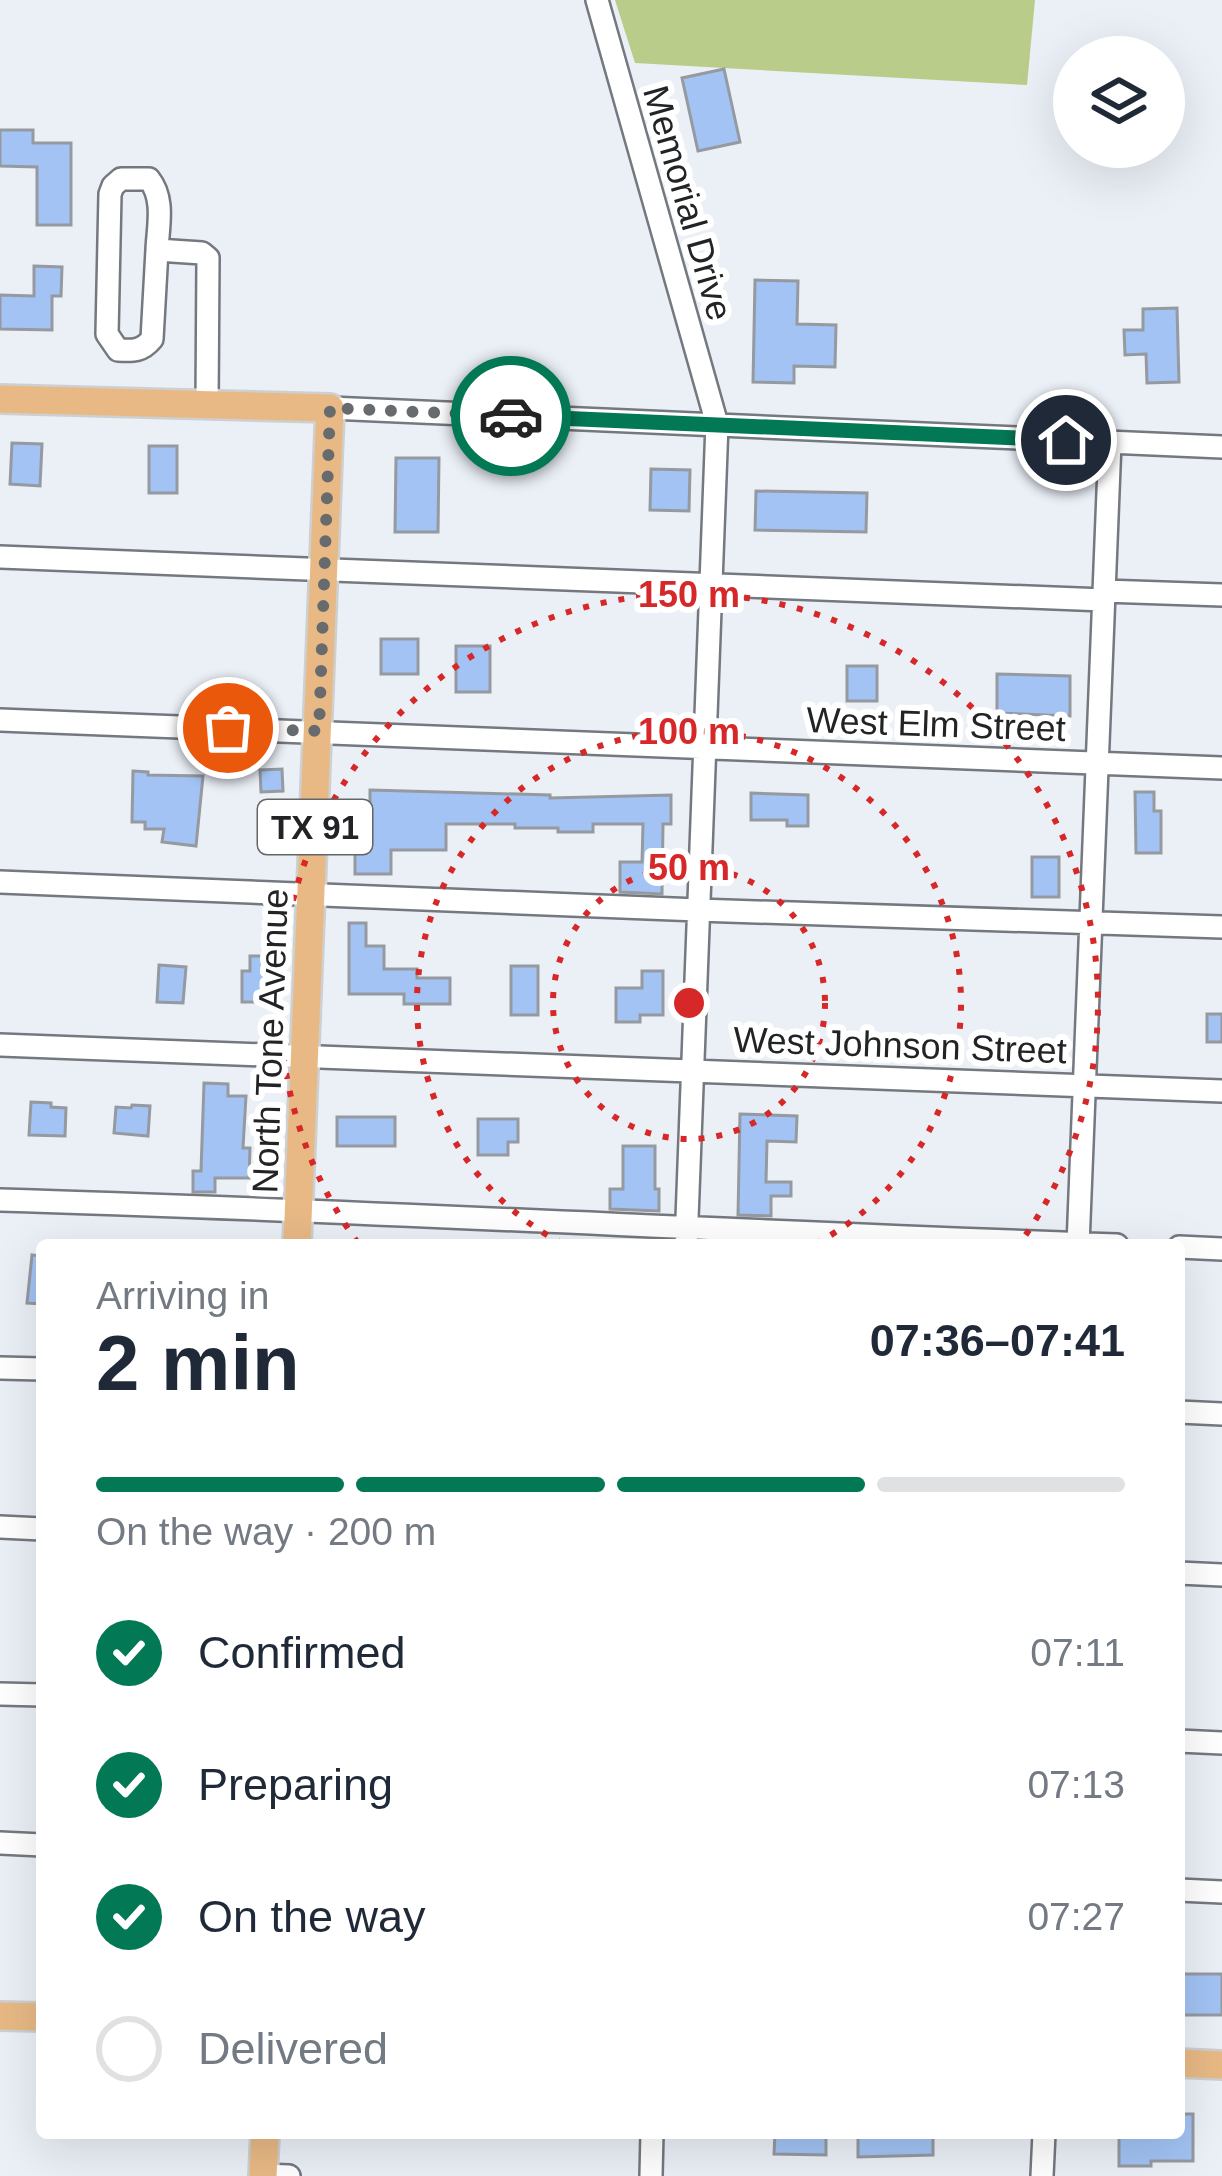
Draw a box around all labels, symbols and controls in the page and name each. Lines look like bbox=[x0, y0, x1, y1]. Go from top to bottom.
map controls bbox=[1053, 36, 1185, 168]
button: layers bbox=[1053, 36, 1185, 168]
street label: Memorial Drive bbox=[635, 81, 741, 325]
courier bbox=[451, 356, 571, 476]
icon: car bbox=[478, 383, 544, 449]
pin bbox=[1015, 389, 1117, 491]
icon: home bbox=[1033, 407, 1099, 473]
text: 150 m bbox=[638, 574, 740, 615]
pin bbox=[177, 677, 279, 779]
icon: bag bbox=[195, 695, 261, 761]
street label: West Elm Street bbox=[806, 699, 1066, 749]
text: 100 m bbox=[638, 711, 740, 752]
road number: TX 91 bbox=[258, 800, 372, 854]
text: 50 m bbox=[648, 847, 730, 888]
street label: North Tone Avenue bbox=[244, 888, 296, 1194]
centre of rings bbox=[668, 982, 710, 1024]
street label: West Johnson Street bbox=[733, 1019, 1067, 1071]
text: Arriving in bbox=[96, 1274, 269, 1317]
text: 07:36–07:41 bbox=[870, 1315, 1125, 1366]
text: 2 min bbox=[96, 1319, 300, 1407]
text: On the way · 200 m bbox=[96, 1510, 436, 1553]
icon: check bbox=[96, 1620, 162, 1686]
text: Confirmed bbox=[198, 1627, 406, 1678]
text: 07:11 bbox=[1030, 1631, 1125, 1674]
icon: check bbox=[96, 1752, 162, 1818]
text: Preparing bbox=[198, 1759, 393, 1810]
text: 07:13 bbox=[1027, 1763, 1125, 1806]
icon: check bbox=[96, 1884, 162, 1950]
text: On the way bbox=[198, 1891, 426, 1942]
text: 07:27 bbox=[1027, 1895, 1125, 1938]
text: Delivered bbox=[198, 2023, 388, 2074]

